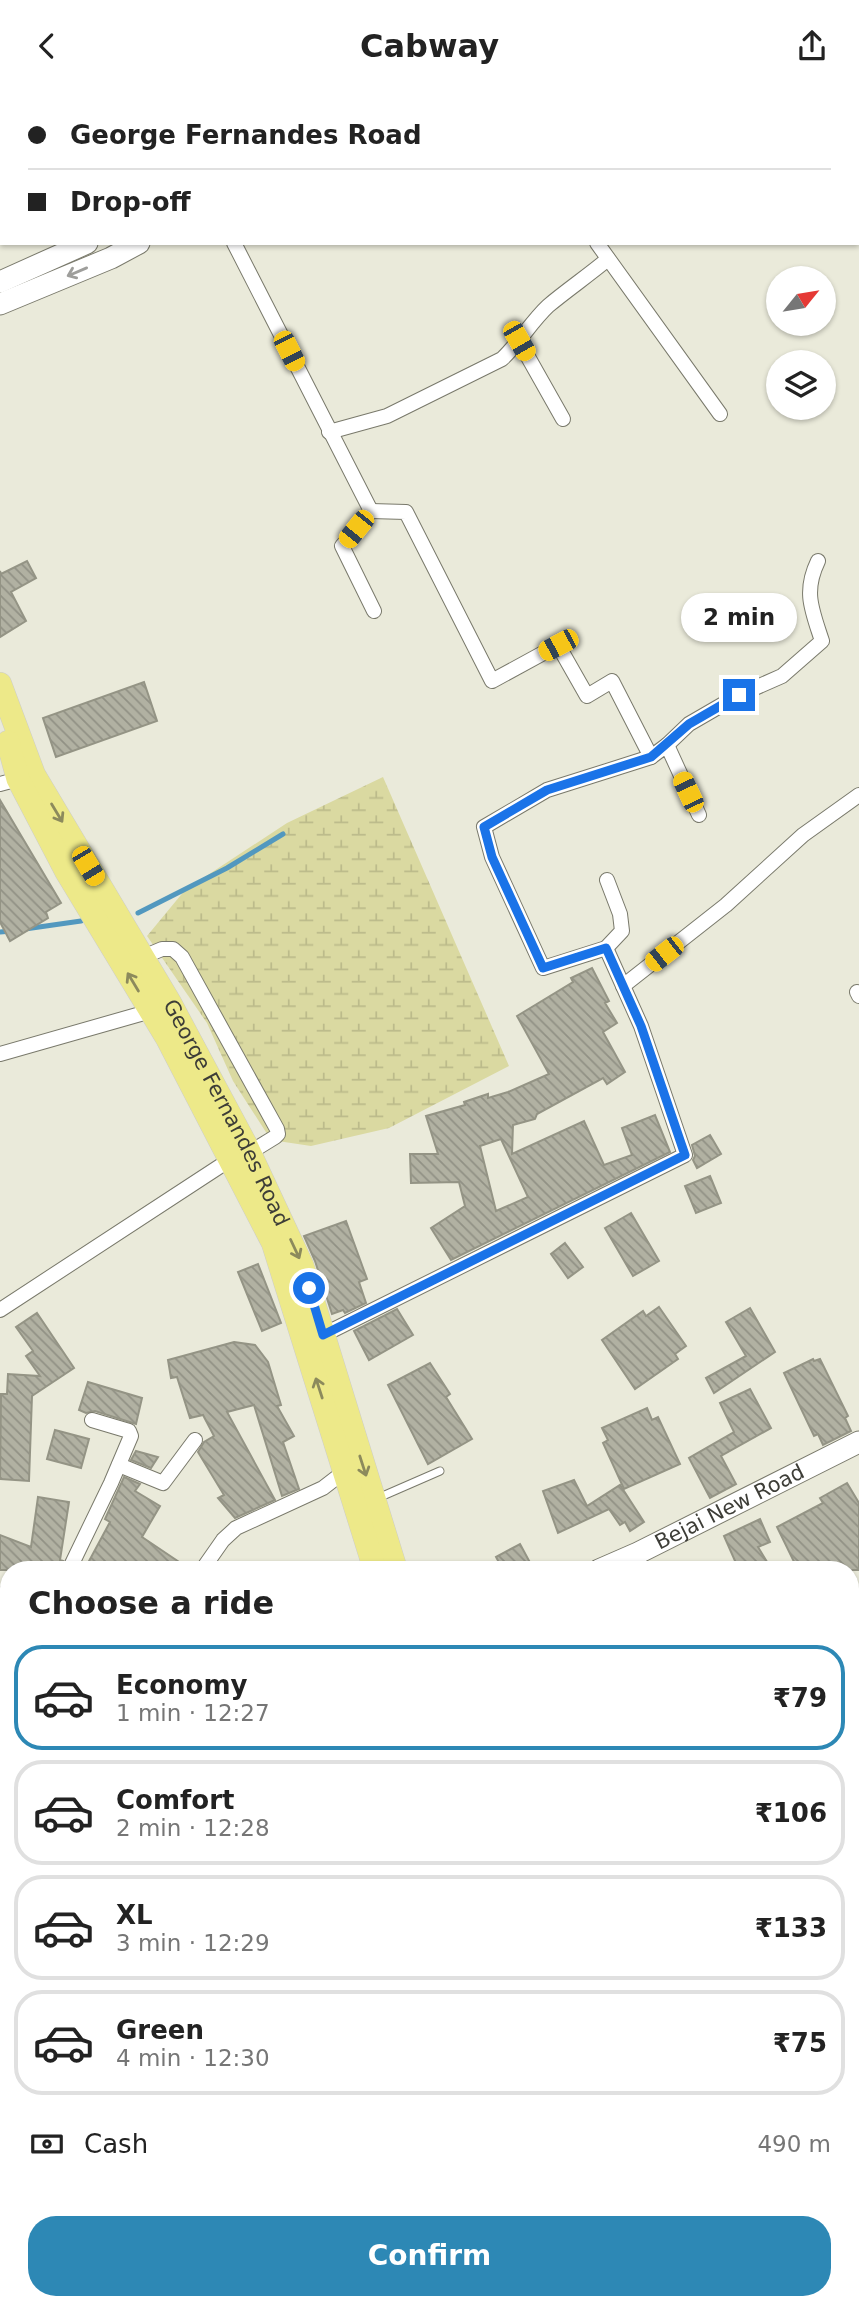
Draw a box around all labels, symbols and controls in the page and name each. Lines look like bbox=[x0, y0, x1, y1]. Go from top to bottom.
icon: back bbox=[28, 27, 66, 65]
text: Cabway bbox=[360, 27, 499, 65]
icon: share bbox=[793, 27, 831, 65]
text: George Fernandes Road bbox=[70, 120, 422, 150]
text: Drop-off bbox=[70, 187, 191, 217]
one-way arrow bbox=[67, 266, 89, 279]
north arrow bbox=[766, 266, 836, 336]
map controls bbox=[766, 266, 836, 420]
car bbox=[500, 318, 539, 364]
car bbox=[271, 328, 308, 374]
button: layers bbox=[766, 350, 836, 420]
car bbox=[335, 506, 378, 552]
callout: 2 min bbox=[681, 594, 797, 643]
text: 2 min bbox=[703, 604, 775, 630]
car bbox=[535, 626, 582, 664]
route end bbox=[723, 679, 755, 711]
car bbox=[670, 769, 707, 815]
one-way arrow bbox=[50, 802, 64, 822]
car bbox=[69, 843, 108, 889]
car bbox=[641, 933, 688, 975]
one-way arrow bbox=[126, 972, 140, 992]
street label: George Fernandes Road bbox=[158, 995, 294, 1230]
one-way arrow bbox=[288, 1238, 302, 1259]
route start bbox=[293, 1272, 325, 1304]
one-way arrow bbox=[311, 1377, 324, 1399]
one-way arrow bbox=[358, 1454, 370, 1476]
street label: Bejai New Road bbox=[651, 1460, 808, 1555]
text: Choose a ride bbox=[28, 1584, 274, 1622]
icon: car bbox=[32, 1666, 95, 1729]
text: Economy bbox=[116, 1670, 247, 1700]
text: ₹79 bbox=[773, 1683, 827, 1713]
text: 1 min · 12:27 bbox=[116, 1700, 270, 1726]
icon: car bbox=[32, 1781, 95, 1844]
text: Comfort bbox=[116, 1785, 234, 1815]
text: ₹106 bbox=[755, 1798, 827, 1828]
text: 2 min · 12:28 bbox=[116, 1815, 270, 1841]
icon: car bbox=[32, 1896, 95, 1959]
text: XL bbox=[116, 1900, 153, 1930]
text: ₹133 bbox=[755, 1913, 827, 1943]
text: 3 min · 12:29 bbox=[116, 1930, 270, 1956]
icon: car bbox=[32, 2011, 95, 2074]
text: Green bbox=[116, 2015, 204, 2045]
text: ₹75 bbox=[773, 2028, 827, 2058]
text: 4 min · 12:30 bbox=[116, 2045, 270, 2071]
icon: cash bbox=[28, 2125, 66, 2163]
text: Cash bbox=[84, 2129, 148, 2159]
text: 490 m bbox=[757, 2131, 831, 2157]
button: Confirm bbox=[28, 2216, 831, 2296]

